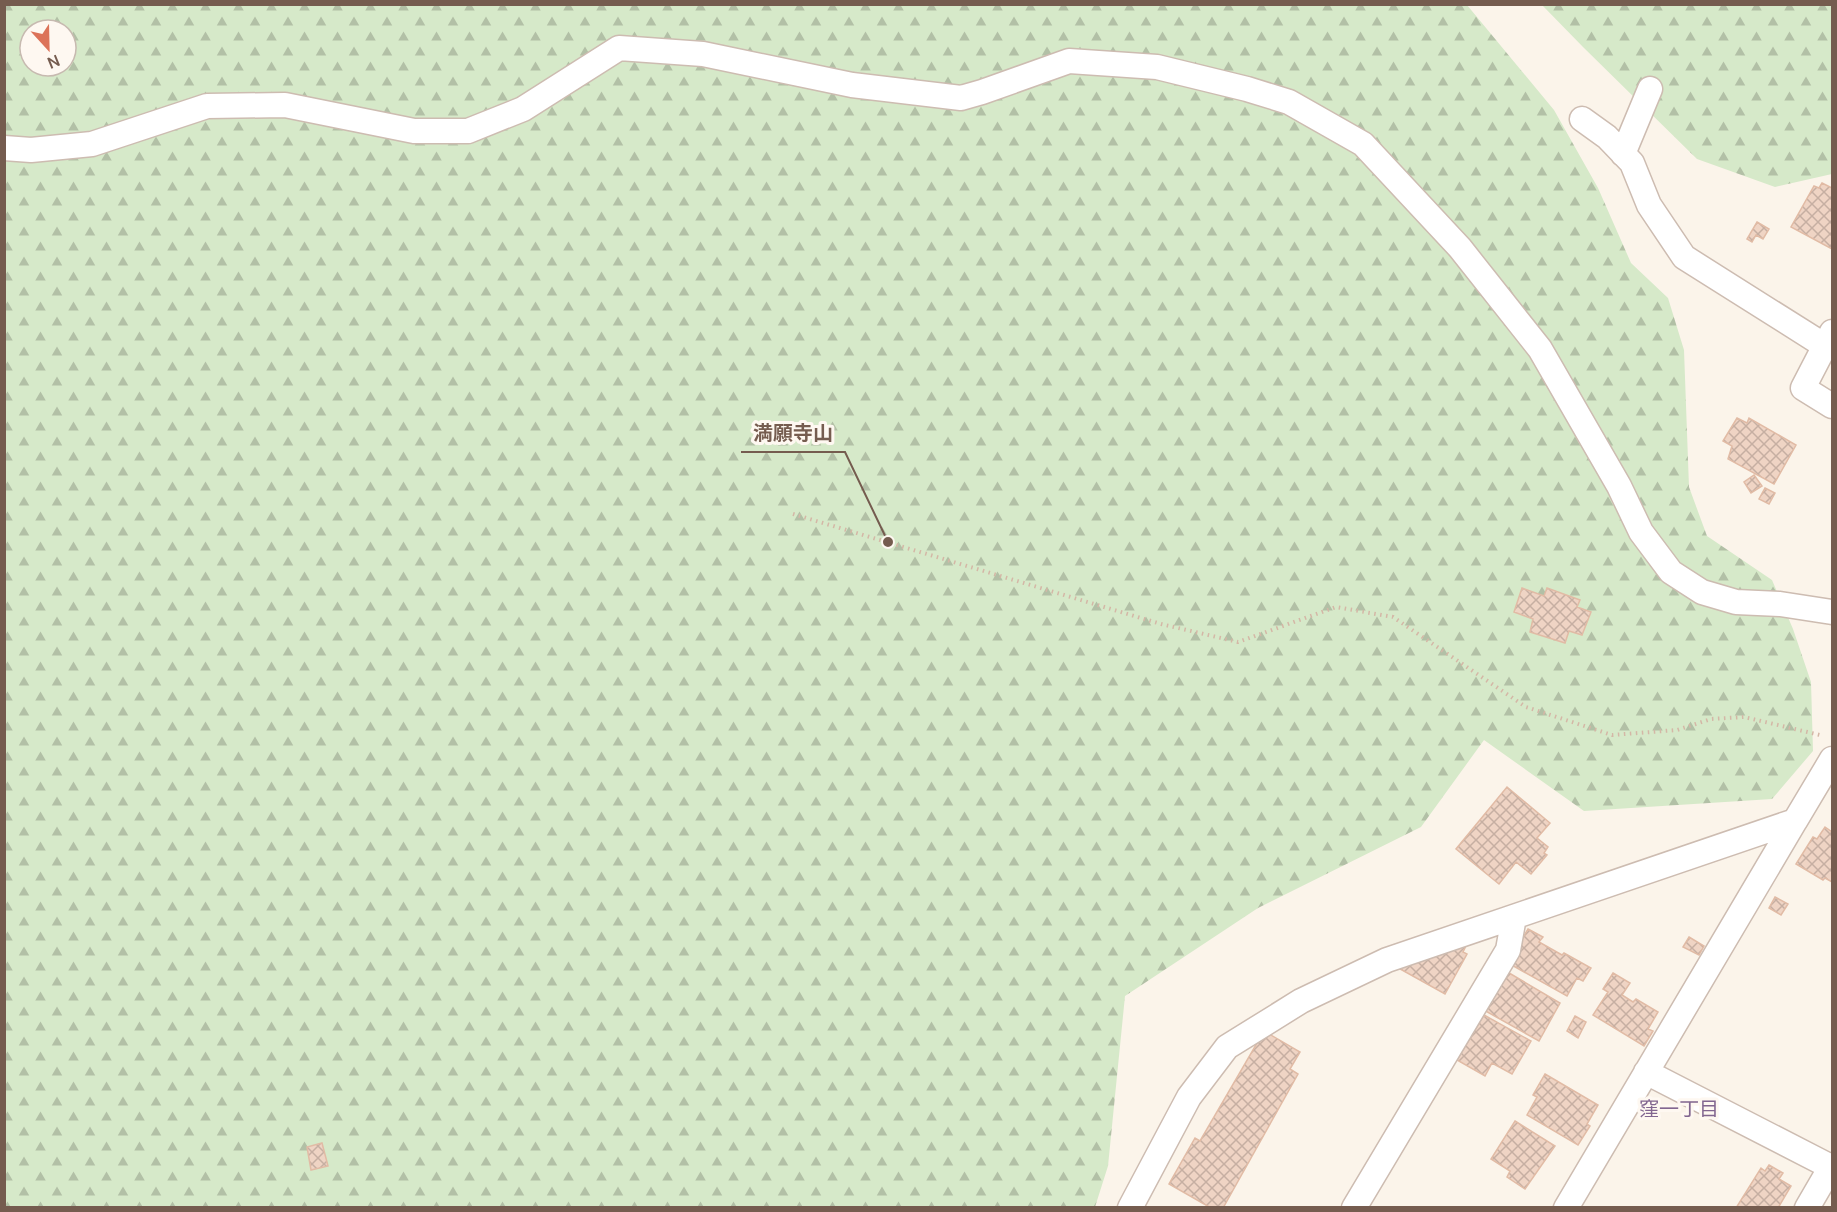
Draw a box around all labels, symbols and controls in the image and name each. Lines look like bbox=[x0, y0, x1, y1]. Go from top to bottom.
north arrow bbox=[18, 18, 78, 78]
text: N bbox=[44, 50, 63, 74]
callout: 満願寺山 bbox=[741, 414, 845, 452]
text: 満願寺山 bbox=[753, 419, 833, 446]
district label: 窪一丁目 bbox=[1639, 1095, 1719, 1122]

